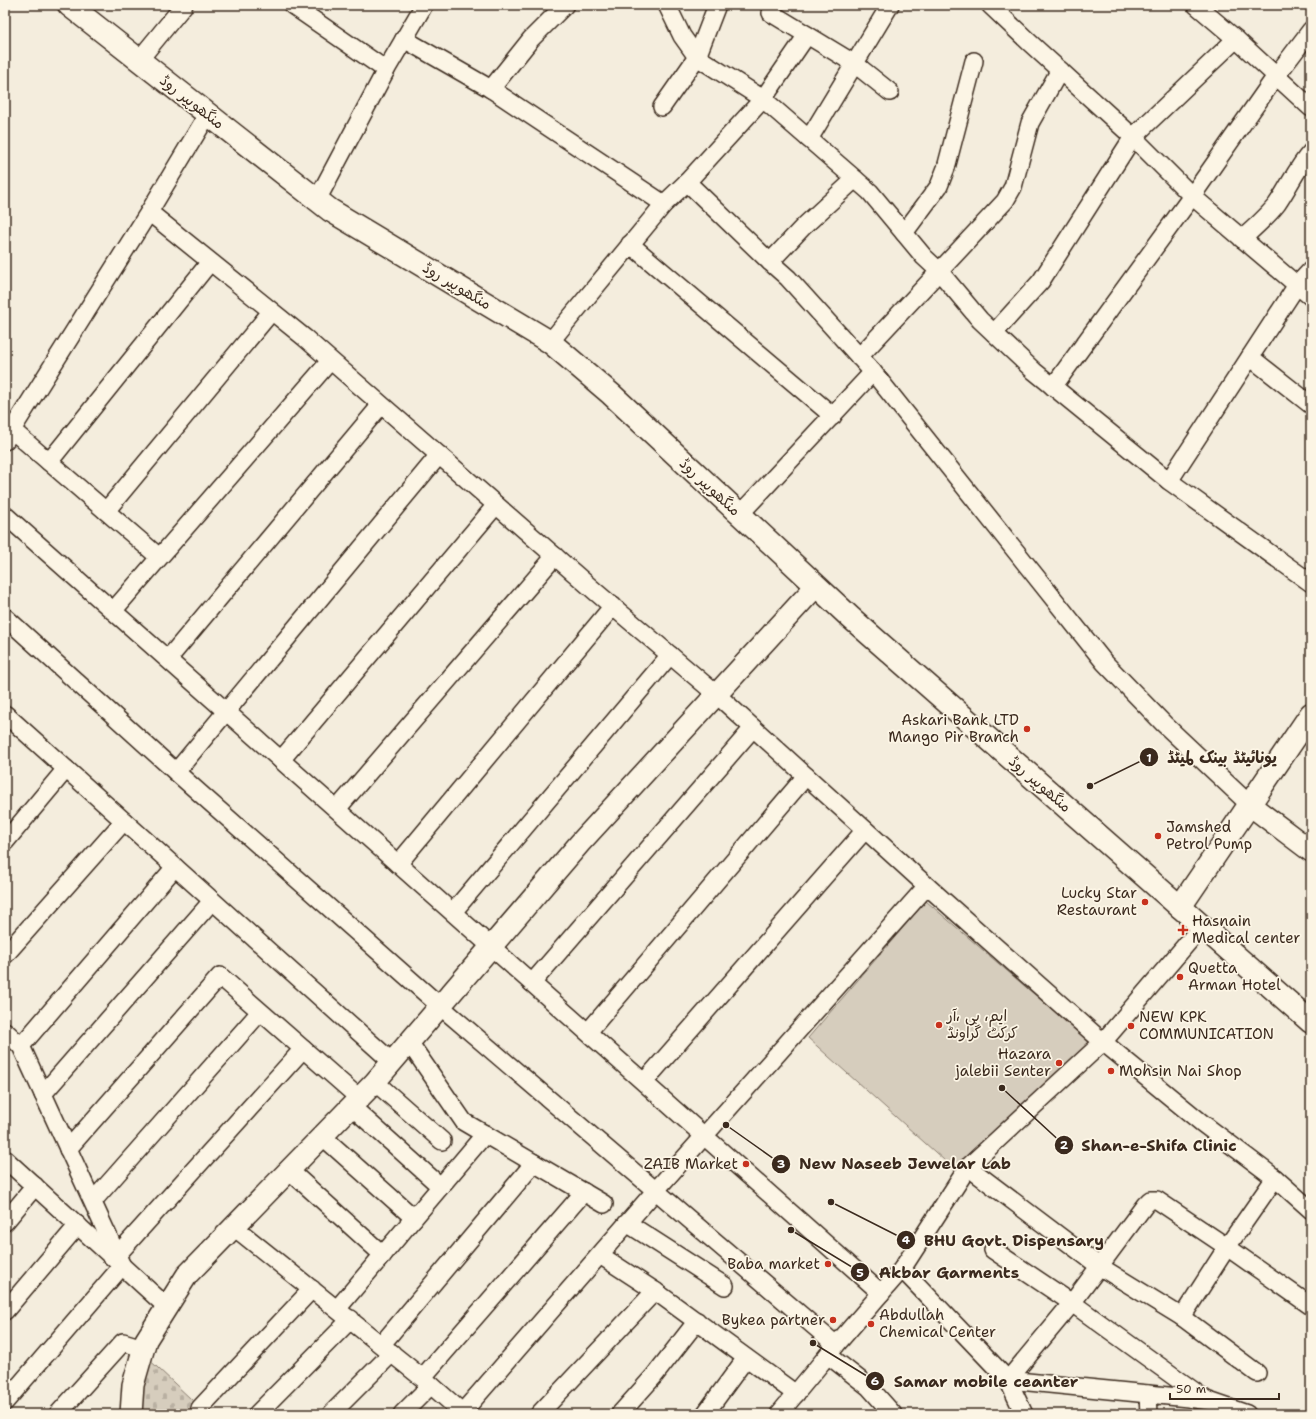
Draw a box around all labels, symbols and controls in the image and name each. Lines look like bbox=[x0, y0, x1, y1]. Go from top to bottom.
street label: منگھوپیر روڈ bbox=[156, 71, 228, 133]
street label: منگھوپیر روڈ bbox=[419, 258, 495, 314]
street label: منگھوپیر روڈ bbox=[675, 454, 745, 520]
place label: Askari Bank LTD Mango Pir Branch bbox=[888, 710, 1019, 747]
marker: Askari Bank LTD Mango Pir Branch bbox=[1022, 724, 1032, 734]
callout: یونائیٹڈ بینک لمیٹڈ bbox=[1139, 743, 1285, 771]
text: یونائیٹڈ بینک لمیٹڈ bbox=[1167, 747, 1277, 768]
text: 1 bbox=[1146, 750, 1152, 766]
street label: منگھوپیر روڈ bbox=[1005, 751, 1075, 817]
place label: Jamshed Petrol Pump bbox=[1166, 817, 1252, 854]
marker: Jamshed Petrol Pump bbox=[1153, 831, 1163, 841]
place label: Lucky Star Restaurant bbox=[1057, 883, 1137, 920]
marker: Lucky Star Restaurant bbox=[1140, 897, 1150, 907]
place label: Hasnain Medical center bbox=[1192, 911, 1300, 948]
marker: Hasnain Medical center bbox=[1177, 924, 1189, 936]
place label: Quetta Arman Hotel bbox=[1188, 958, 1281, 995]
marker: Quetta Arman Hotel bbox=[1175, 972, 1185, 982]
place label: ایم، پی ،آر کرکٹ گراونڈ bbox=[946, 1006, 1018, 1043]
place label: NEW KPK COMMUNICATION bbox=[1139, 1007, 1274, 1044]
marker: ایم، پی ،آر کرکٹ گراونڈ bbox=[934, 1020, 944, 1030]
marker: NEW KPK COMMUNICATION bbox=[1126, 1021, 1136, 1031]
place label: Hazara jalebii Senter bbox=[955, 1044, 1052, 1081]
marker: Hazara jalebii Senter bbox=[1054, 1058, 1064, 1068]
place label: Mohsin Nai Shop bbox=[1119, 1061, 1242, 1081]
marker: Mohsin Nai Shop bbox=[1106, 1066, 1116, 1076]
callout: Shan-e-Shifa Clinic bbox=[1054, 1131, 1245, 1159]
text: Shan-e-Shifa Clinic bbox=[1081, 1135, 1237, 1156]
text: 2 bbox=[1060, 1137, 1069, 1153]
callout: New Naseeb Jewelar Lab bbox=[771, 1150, 1019, 1178]
text: New Naseeb Jewelar Lab bbox=[799, 1153, 1011, 1174]
place label: ZAIB Market bbox=[644, 1154, 738, 1174]
text: 3 bbox=[777, 1156, 785, 1172]
marker: ZAIB Market bbox=[741, 1159, 751, 1169]
callout: BHU Govt. Dispensary bbox=[896, 1226, 1112, 1254]
text: BHU Govt. Dispensary bbox=[924, 1230, 1104, 1251]
text: 4 bbox=[902, 1232, 911, 1248]
place label: Baba market bbox=[727, 1254, 820, 1274]
callout: Akbar Garments bbox=[850, 1258, 1027, 1286]
marker: Baba market bbox=[823, 1259, 833, 1269]
text: Akbar Garments bbox=[879, 1262, 1019, 1283]
text: 5 bbox=[856, 1265, 864, 1281]
place label: Abdullah Chemical Center bbox=[879, 1305, 996, 1342]
place label: Bykea partner bbox=[722, 1310, 825, 1330]
marker: Bykea partner bbox=[828, 1315, 838, 1325]
marker: Abdullah Chemical Center bbox=[866, 1319, 876, 1329]
callout: Samar mobile ceanter bbox=[865, 1367, 1086, 1395]
text: Samar mobile ceanter bbox=[894, 1371, 1079, 1392]
text: 6 bbox=[871, 1373, 879, 1389]
scale bar bbox=[1170, 1375, 1279, 1401]
text: 50 m bbox=[1176, 1381, 1206, 1397]

